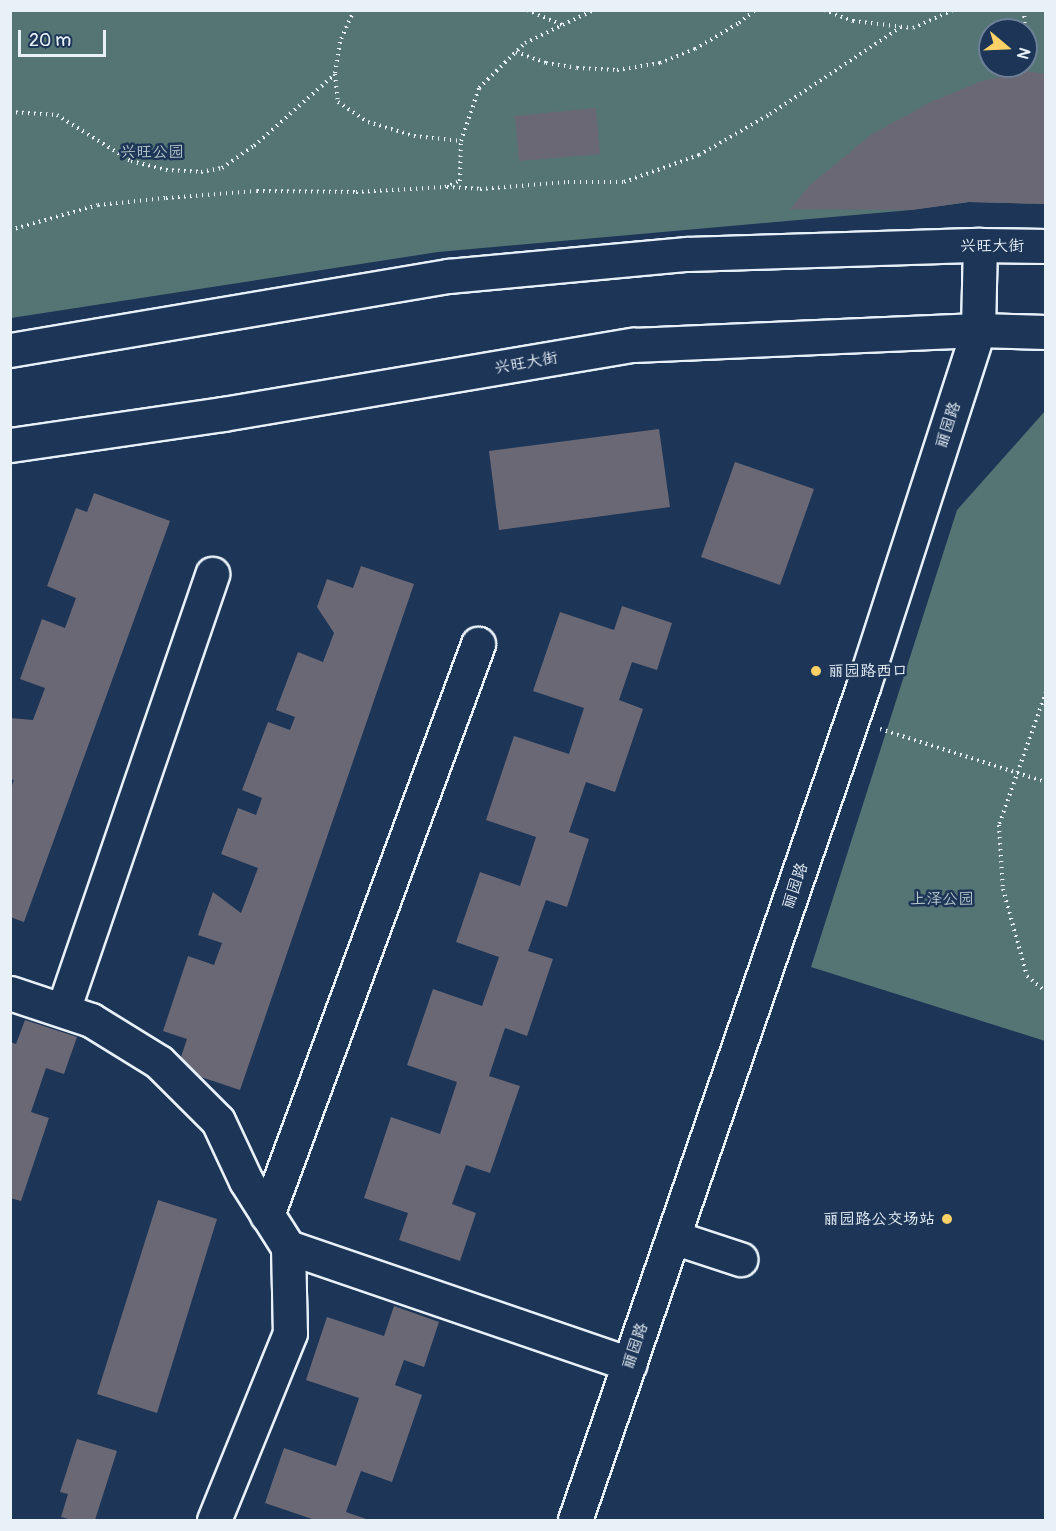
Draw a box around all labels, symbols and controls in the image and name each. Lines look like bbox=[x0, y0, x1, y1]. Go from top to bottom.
scale bar bbox=[21, 18, 110, 56]
north arrow bbox=[978, 18, 1038, 78]
text: 20 m bbox=[29, 29, 71, 52]
text: N bbox=[1012, 45, 1034, 62]
park label: 兴旺公园 bbox=[120, 142, 184, 162]
street label: 兴旺大街 bbox=[960, 236, 1024, 256]
street label: 兴旺大街 bbox=[493, 348, 559, 378]
street label: 丽园路 bbox=[931, 399, 965, 451]
place label: 丽园路西口 bbox=[828, 661, 908, 681]
marker: 丽园路西口 bbox=[809, 664, 823, 678]
street label: 丽园路 bbox=[778, 860, 812, 912]
park label: 上泽公园 bbox=[910, 889, 974, 909]
place label: 丽园路公交场站 bbox=[823, 1209, 935, 1229]
marker: 丽园路公交场站 bbox=[940, 1212, 954, 1226]
street label: 丽园路 bbox=[618, 1320, 652, 1372]

